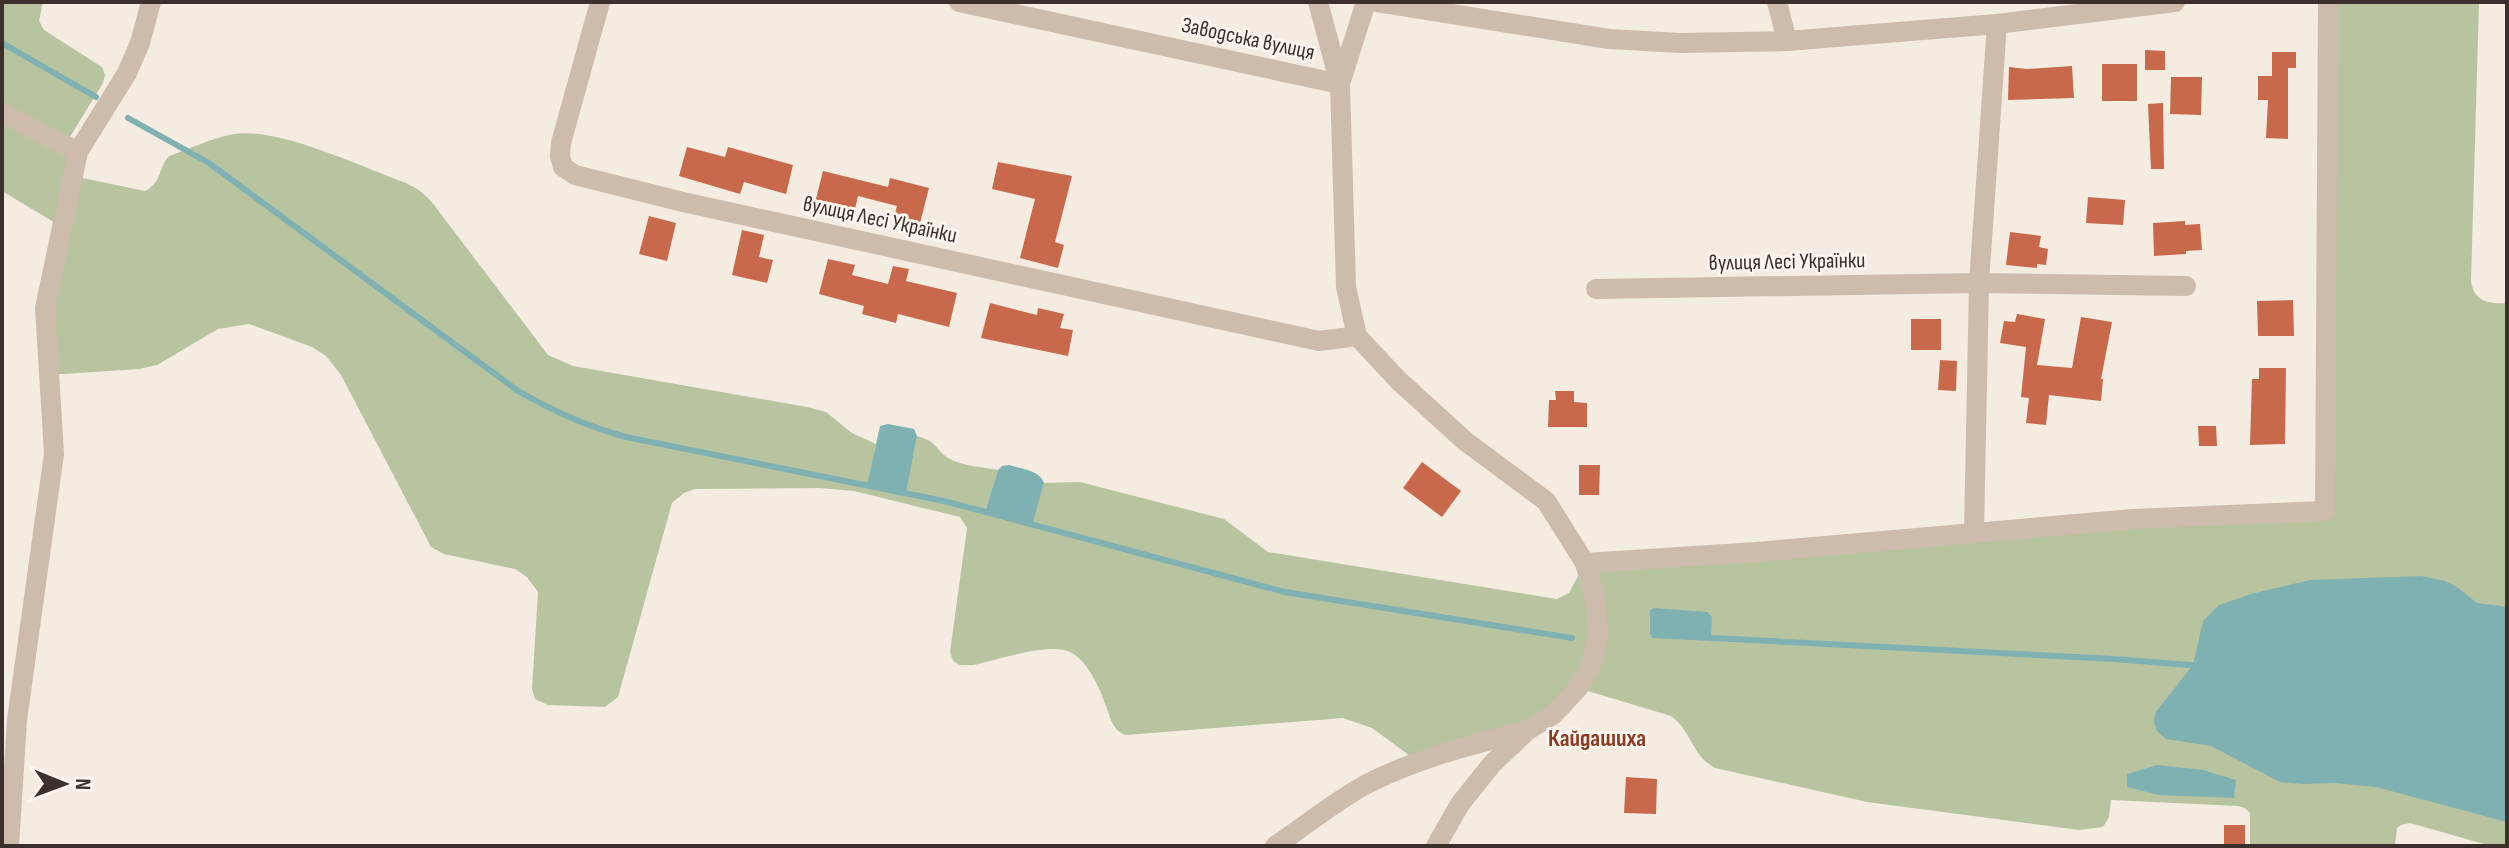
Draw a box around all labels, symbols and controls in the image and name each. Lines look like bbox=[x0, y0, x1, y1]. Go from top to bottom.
street label: Заводська вулиця bbox=[1179, 12, 1317, 66]
street label: вулиця Лесі Українки bbox=[801, 191, 959, 249]
street label: вулиця Лесі Українки bbox=[1708, 247, 1866, 277]
district label: Кайдашиха bbox=[1548, 724, 1646, 753]
north arrow bbox=[24, 744, 104, 824]
text: N bbox=[69, 778, 96, 790]

